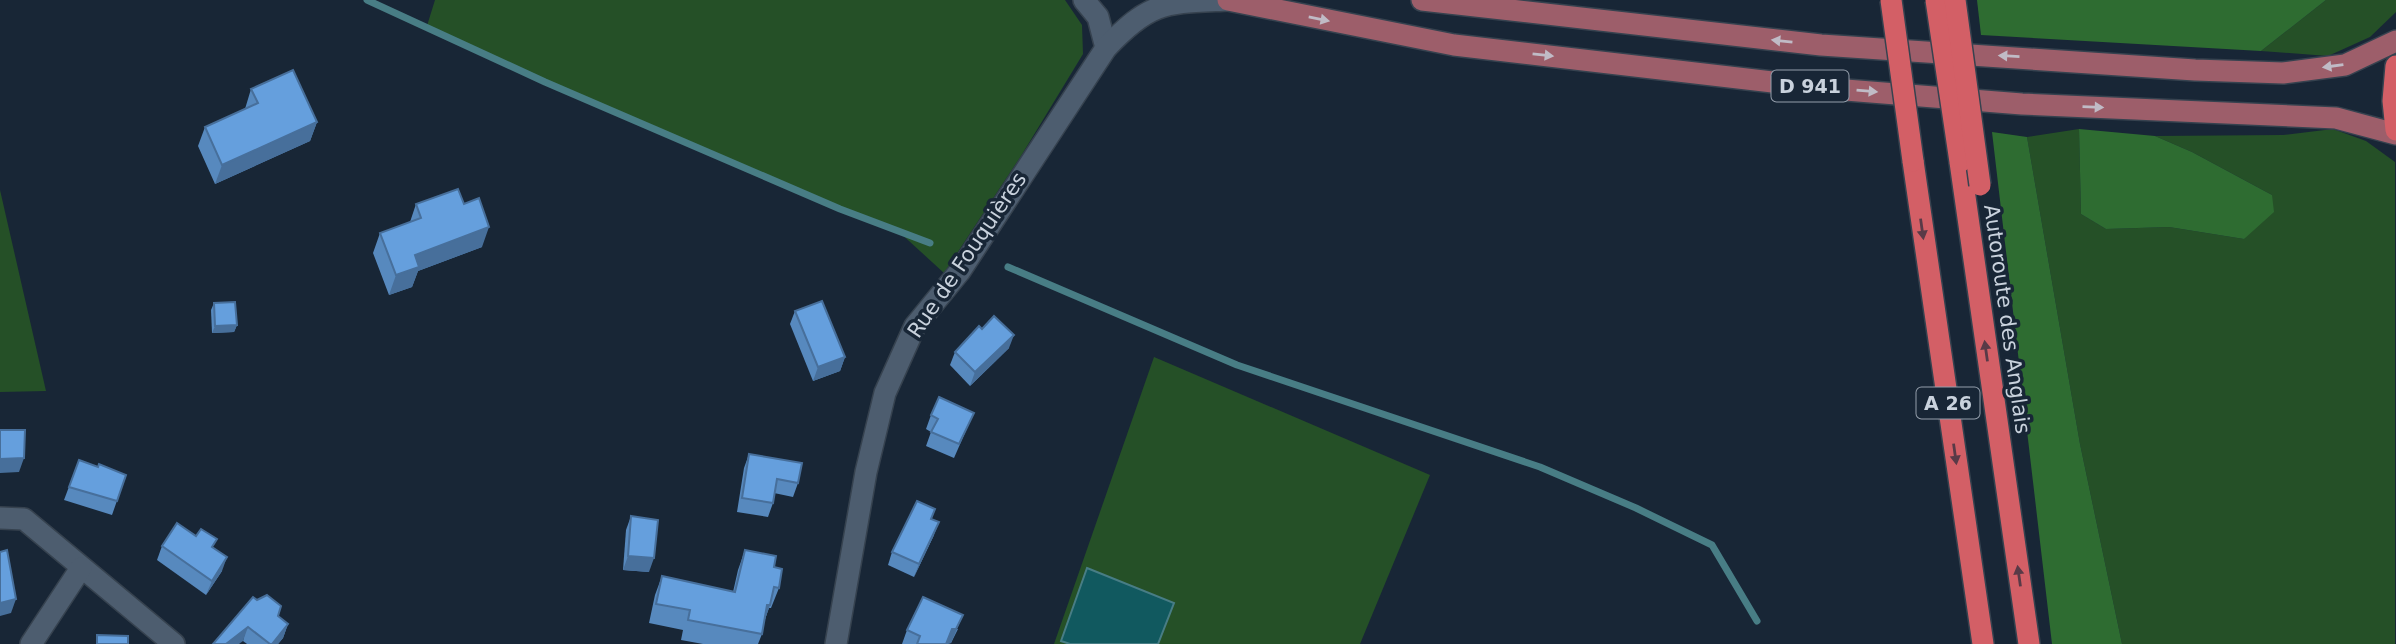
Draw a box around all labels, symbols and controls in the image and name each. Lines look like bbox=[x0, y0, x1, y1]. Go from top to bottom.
one-way arrow bbox=[1308, 13, 1330, 24]
one-way arrow bbox=[1770, 35, 1792, 46]
one-way arrow bbox=[1532, 50, 1554, 61]
one-way arrow bbox=[1997, 50, 2019, 61]
one-way arrow bbox=[2322, 61, 2344, 72]
road number: D 941 bbox=[1772, 71, 1848, 102]
one-way arrow bbox=[1856, 86, 1878, 97]
one-way arrow bbox=[2083, 102, 2105, 113]
street label: Rue de Fouquières bbox=[903, 168, 1031, 342]
street label: Autoroute des Anglais bbox=[1979, 203, 2035, 435]
one-way arrow bbox=[1917, 218, 1928, 240]
one-way arrow bbox=[1981, 340, 1992, 362]
road number: A 26 bbox=[1916, 388, 1980, 418]
one-way arrow bbox=[1950, 443, 1961, 465]
one-way arrow bbox=[2013, 565, 2024, 587]

